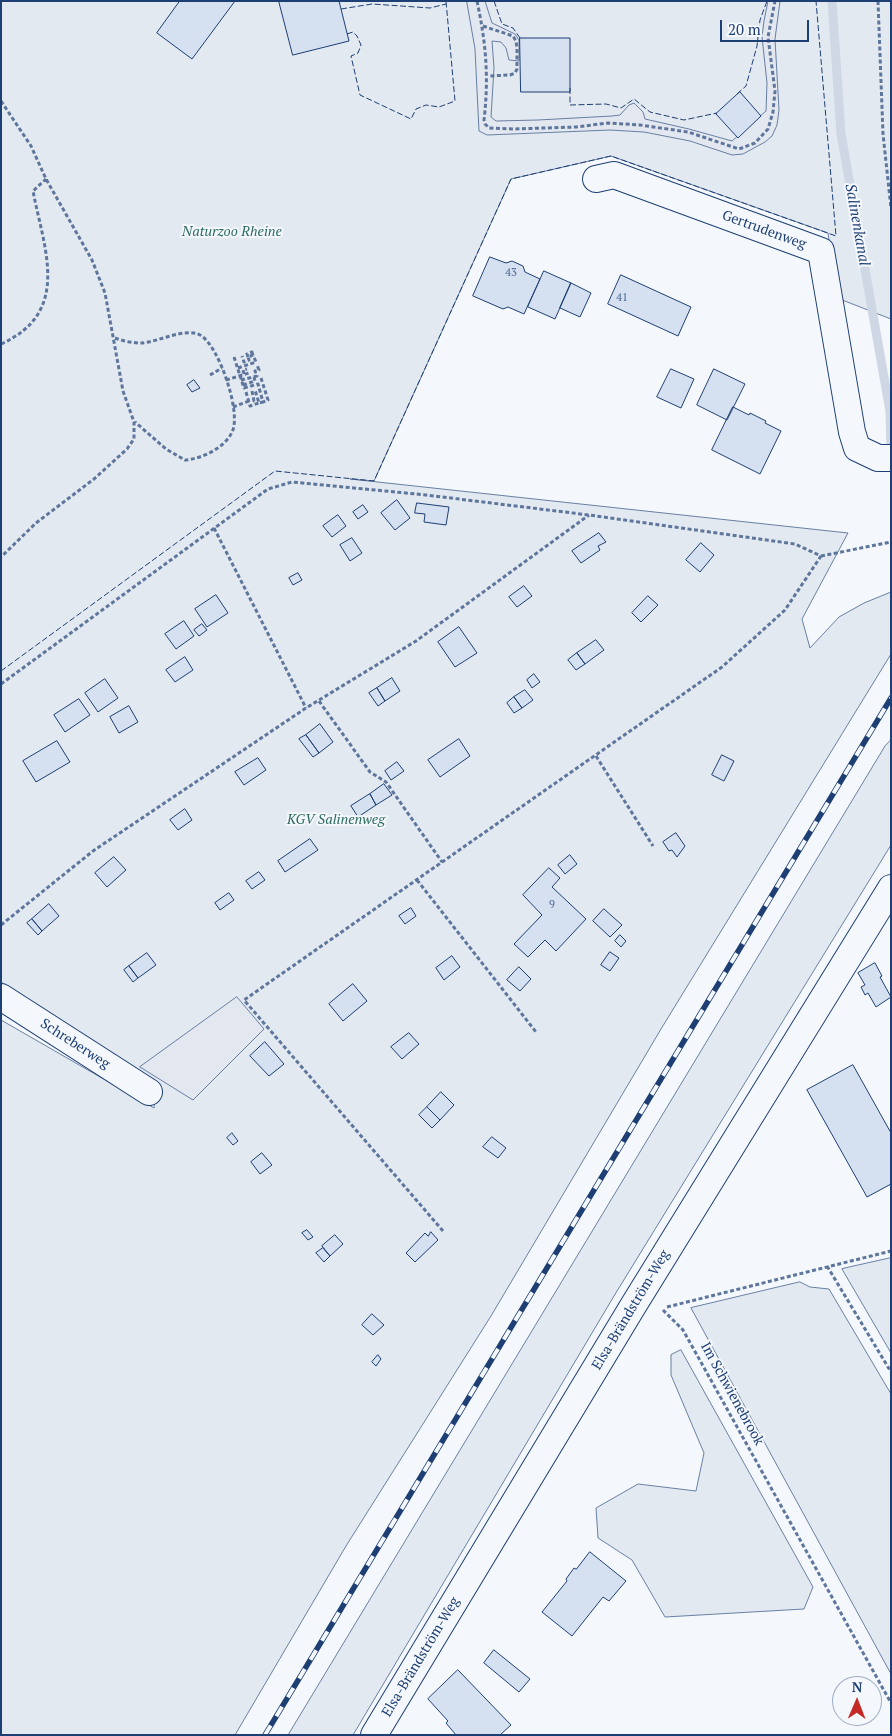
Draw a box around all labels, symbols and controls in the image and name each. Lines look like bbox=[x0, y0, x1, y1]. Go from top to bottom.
scale bar bbox=[722, 10, 811, 42]
text: 20 m bbox=[728, 19, 761, 39]
water label: Salinenkanal bbox=[841, 183, 873, 267]
street label: Gertrudenweg bbox=[720, 207, 808, 253]
park label: Naturzoo Rheine bbox=[182, 224, 282, 240]
house number: 43 bbox=[505, 266, 517, 280]
house number: 41 bbox=[616, 291, 628, 305]
park label: KGV Salinenweg bbox=[287, 812, 385, 828]
house number: 9 bbox=[549, 898, 555, 912]
street label: Schreberweg bbox=[37, 1015, 113, 1073]
street label: Elsa-Brändström-Weg bbox=[589, 1247, 673, 1373]
street label: Im Schwienebrook bbox=[697, 1340, 767, 1448]
street label: Elsa-Brändström-Weg bbox=[379, 1594, 463, 1720]
north arrow bbox=[832, 1676, 882, 1726]
text: N bbox=[852, 1677, 863, 1696]

